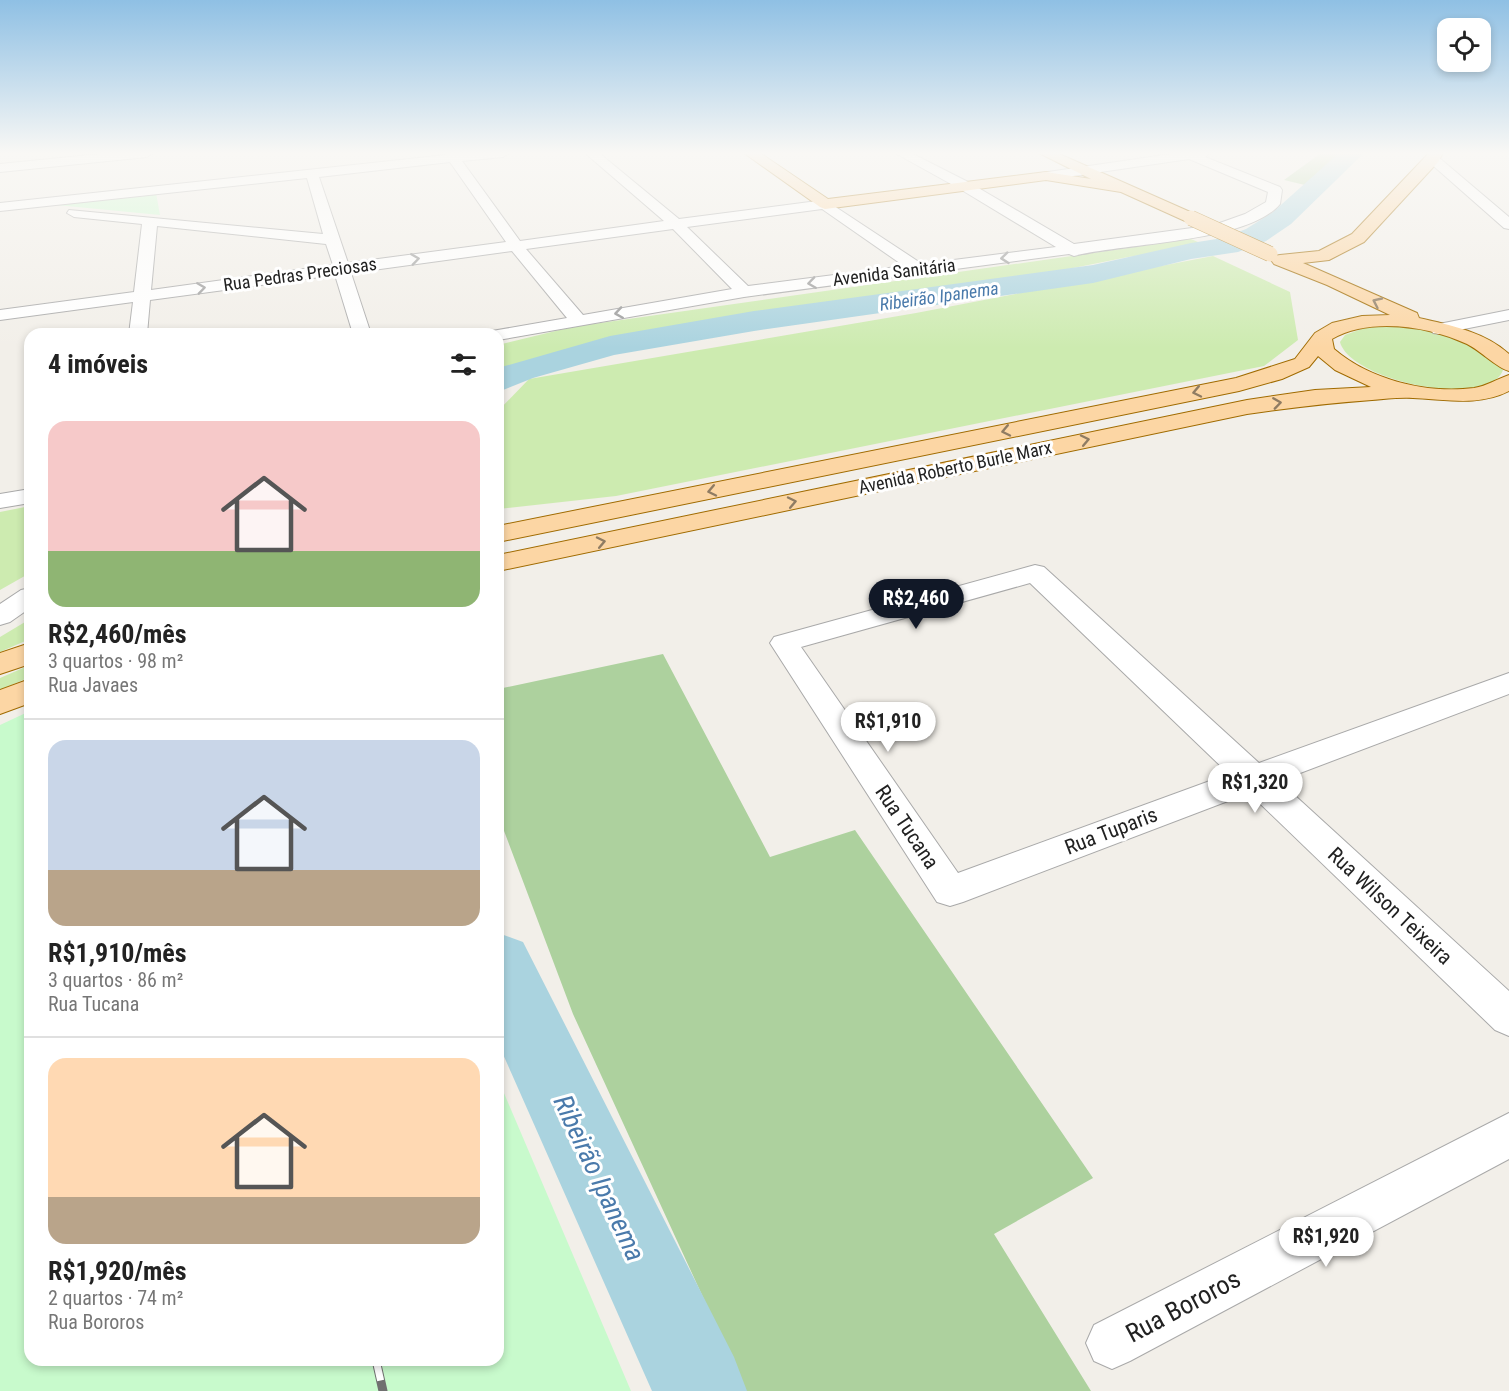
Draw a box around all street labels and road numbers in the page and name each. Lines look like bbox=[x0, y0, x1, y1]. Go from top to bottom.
street label: Rua Pedras Preciosas bbox=[222, 253, 378, 295]
street label: Avenida Sanitária bbox=[831, 254, 957, 290]
street label: Avenida Roberto Burle Marx bbox=[856, 436, 1054, 498]
street label: Rua Tucana bbox=[870, 781, 944, 873]
street label: Rua Tuparis bbox=[1061, 802, 1161, 860]
street label: Rua Wilson Teixeira bbox=[1323, 842, 1457, 970]
street label: Rua Bororos bbox=[1121, 1263, 1245, 1349]

